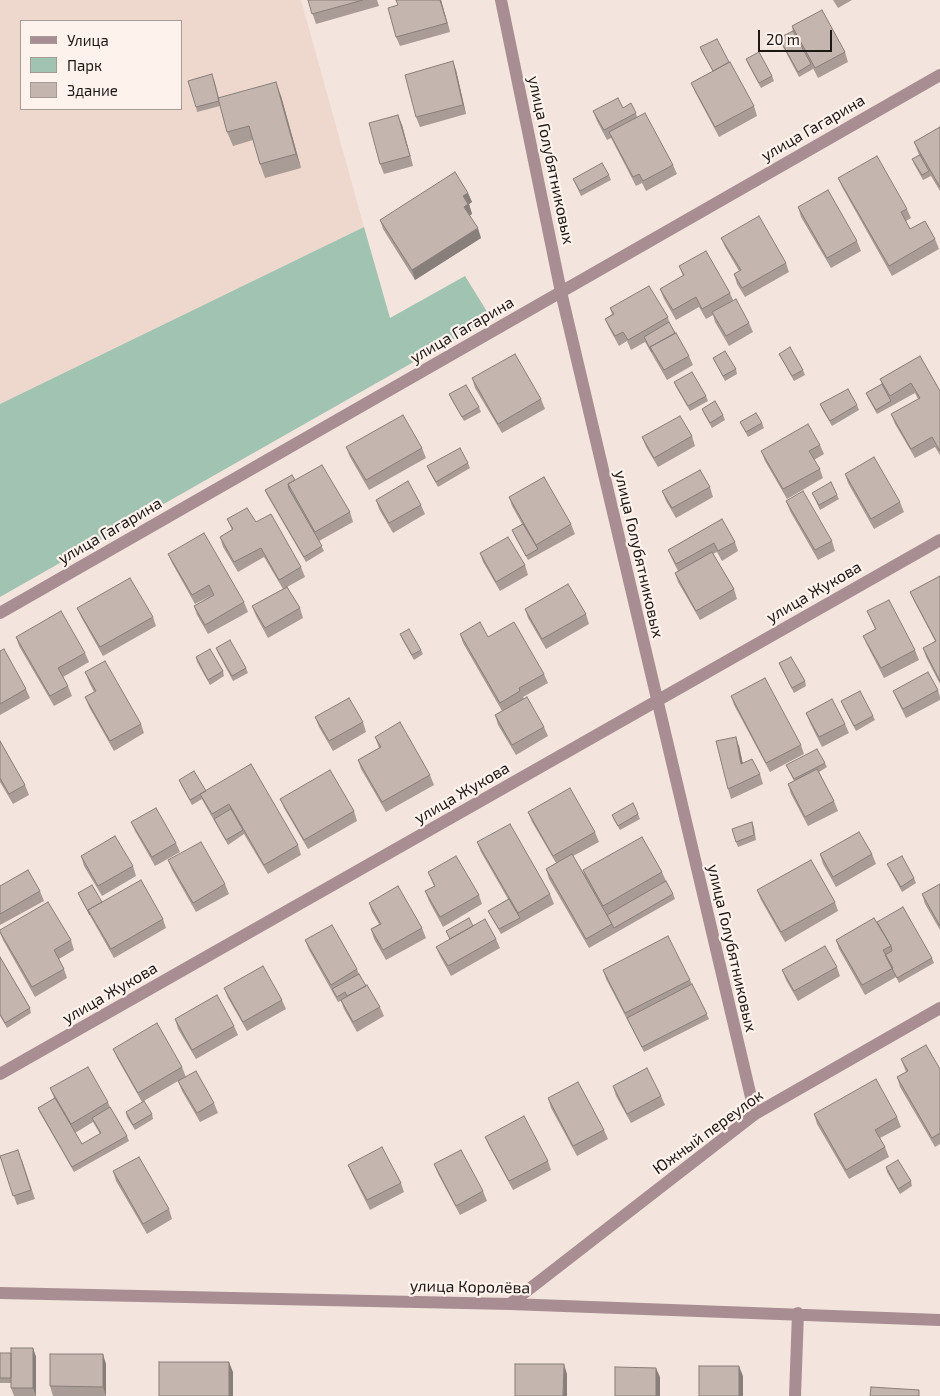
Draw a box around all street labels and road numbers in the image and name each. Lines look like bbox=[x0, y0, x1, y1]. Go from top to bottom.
street label: улица Голубятниковых bbox=[524, 74, 578, 246]
street label: улица Гагарина bbox=[758, 91, 868, 165]
street label: улица Гагарина bbox=[407, 293, 517, 367]
street label: улица Голубятниковых bbox=[610, 468, 668, 640]
street label: улица Гагарина bbox=[55, 494, 165, 568]
street label: улица Жукова bbox=[763, 557, 865, 627]
street label: улица Жукова bbox=[411, 758, 513, 828]
street label: улица Голубятниковых bbox=[703, 862, 761, 1034]
street label: улица Жукова bbox=[59, 958, 161, 1028]
street label: Южный переулок bbox=[649, 1086, 767, 1178]
street label: улица Королёва bbox=[410, 1276, 530, 1298]

